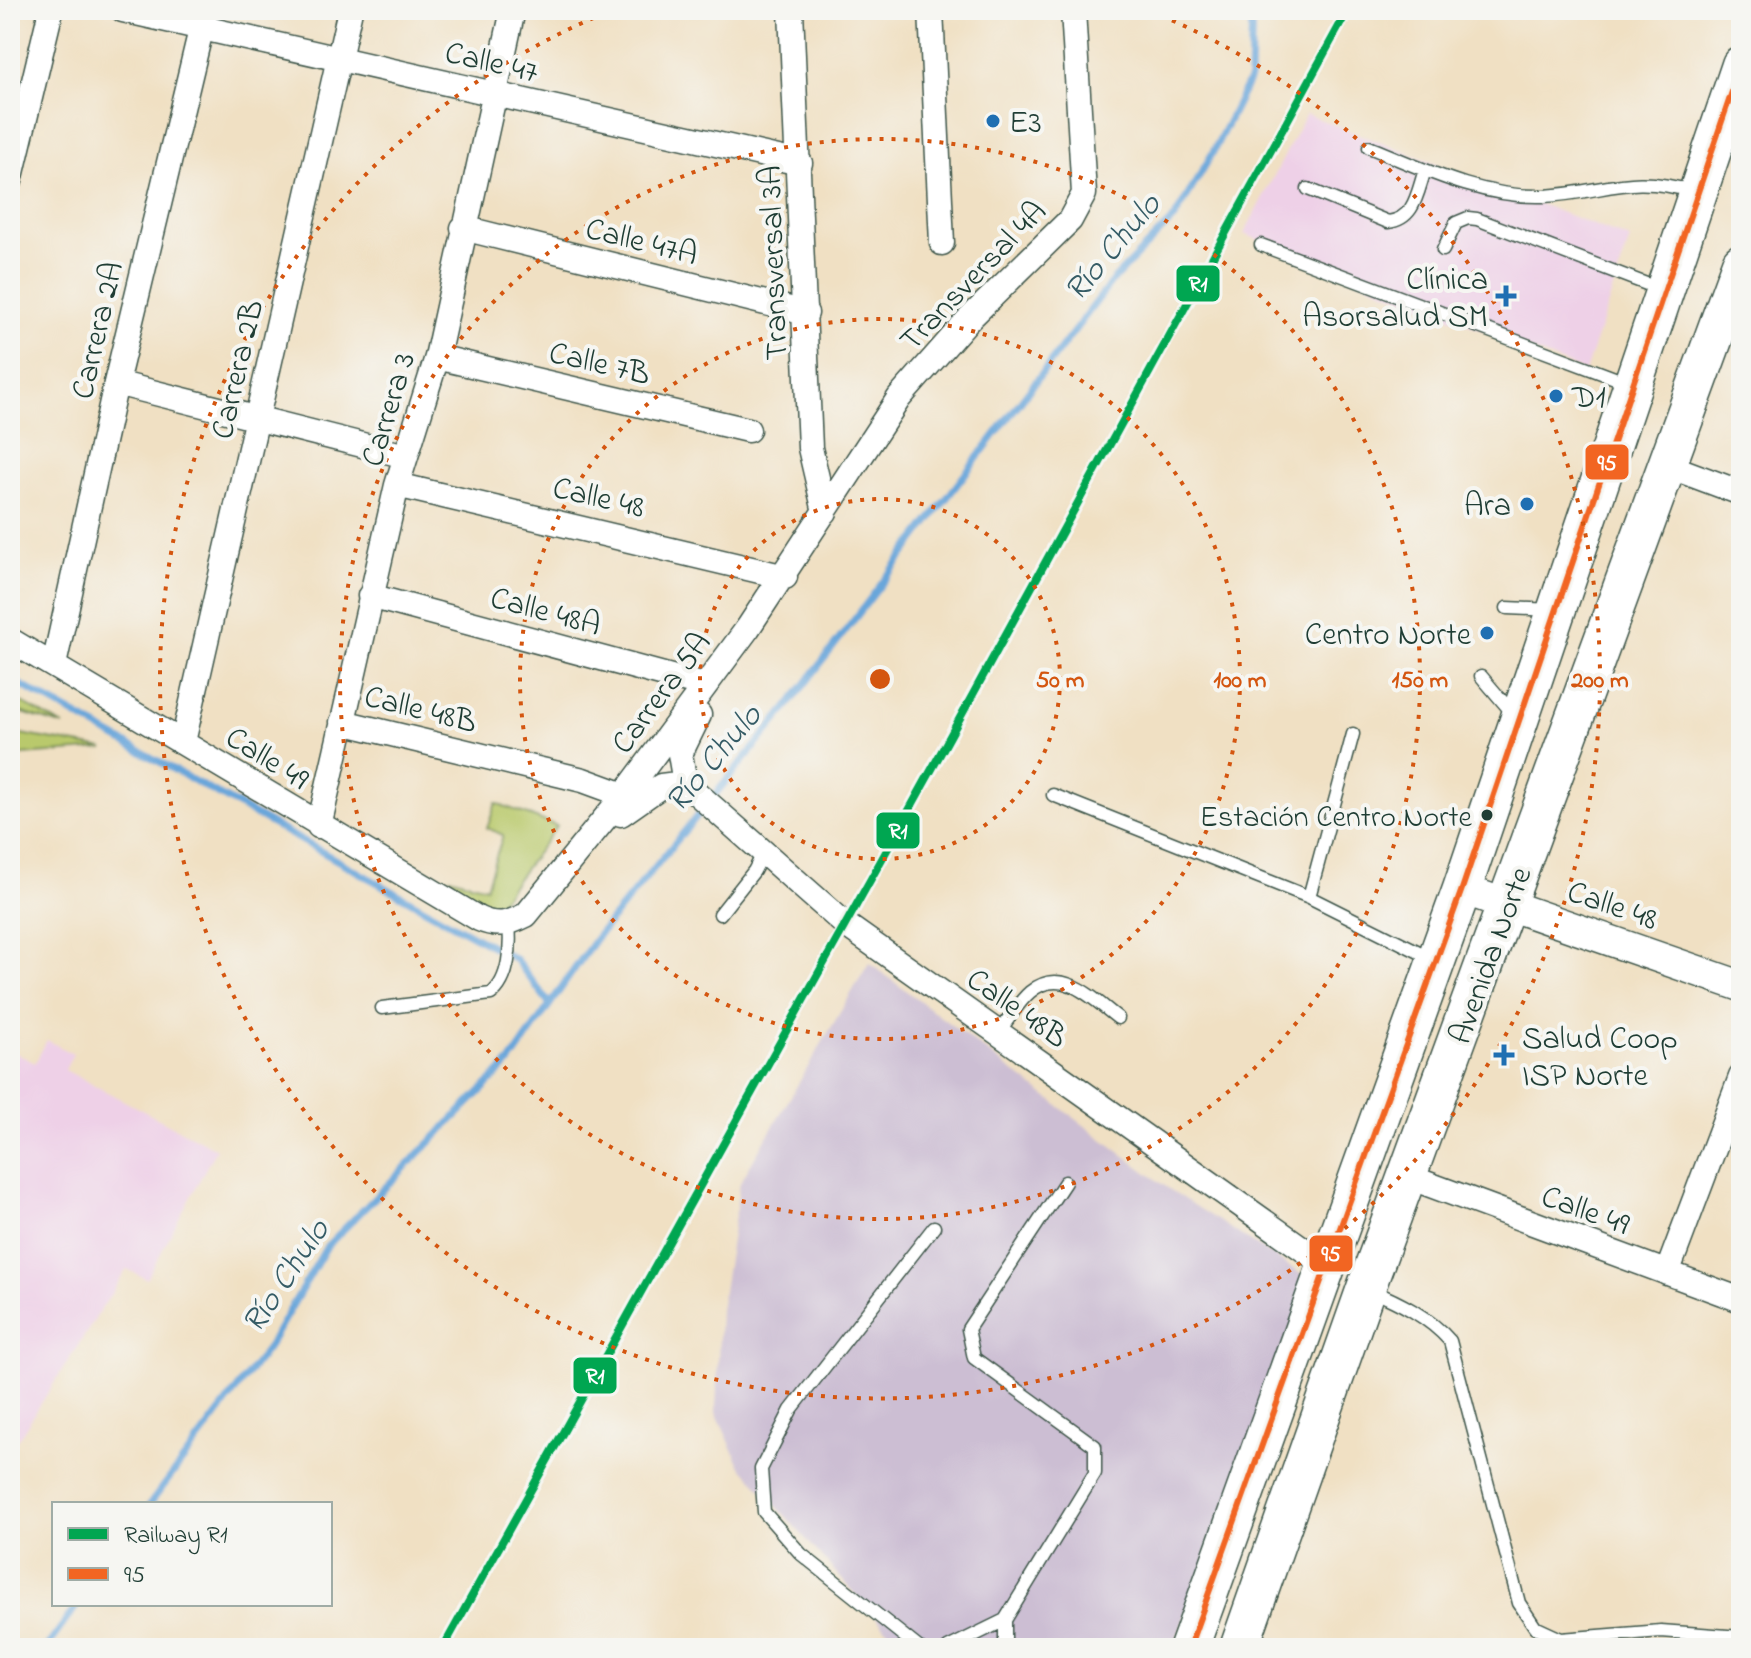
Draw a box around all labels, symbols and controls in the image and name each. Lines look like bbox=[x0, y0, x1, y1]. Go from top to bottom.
street label: Calle 47 bbox=[440, 31, 542, 98]
place label: E3 bbox=[1009, 101, 1042, 148]
marker: E3 bbox=[984, 112, 1002, 130]
street label: Transversal 3A bbox=[749, 165, 802, 361]
water label: Río Chulo bbox=[1054, 182, 1175, 314]
street label: Transversal 4A bbox=[890, 191, 1059, 364]
street label: Calle 47A bbox=[580, 207, 702, 280]
street label: Carrera 2A bbox=[61, 257, 138, 404]
place label: Clínica Asorsalud SM bbox=[1302, 258, 1488, 342]
line badge: R1 bbox=[1175, 264, 1221, 303]
text: R1 bbox=[1188, 270, 1208, 302]
marker: Clínica Asorsalud SM bbox=[1495, 285, 1517, 307]
street label: Carrera 2B bbox=[201, 295, 278, 444]
street label: Calle 7B bbox=[544, 331, 655, 400]
street label: Carrera 3 bbox=[351, 347, 430, 473]
place label: D1 bbox=[1571, 376, 1606, 423]
marker: D1 bbox=[1547, 387, 1565, 405]
line badge: 95 bbox=[1584, 443, 1630, 481]
text: 95 bbox=[1596, 449, 1617, 481]
street label: Calle 48 bbox=[548, 466, 649, 533]
place label: Ara bbox=[1464, 484, 1511, 531]
marker: Ara bbox=[1518, 495, 1536, 513]
street label: Calle 48A bbox=[485, 576, 606, 651]
place label: Centro Norte bbox=[1305, 613, 1472, 660]
street label: Carrera 5A bbox=[601, 623, 724, 765]
marker: Centro Norte bbox=[1478, 624, 1496, 642]
text: 50 m bbox=[1036, 664, 1085, 699]
text: 100 m bbox=[1214, 664, 1267, 699]
text: 150 m bbox=[1392, 664, 1449, 699]
text: 200 m bbox=[1570, 664, 1629, 699]
centre of rings bbox=[866, 665, 894, 693]
street label: Calle 48B bbox=[359, 675, 481, 748]
water label: Río Chulo bbox=[655, 693, 776, 825]
street label: Calle 49 bbox=[215, 716, 317, 804]
place label: Estación Centro Norte bbox=[1200, 797, 1473, 841]
marker: Estación Centro Norte bbox=[1479, 807, 1495, 823]
line badge: R1 bbox=[875, 811, 921, 850]
text: R1 bbox=[888, 817, 908, 849]
street label: Avenida Norte bbox=[1438, 860, 1546, 1051]
street label: Calle 48 bbox=[1560, 870, 1664, 945]
street label: Calle 48B bbox=[956, 958, 1076, 1062]
place label: Salud Coop ISP Norte bbox=[1522, 1017, 1678, 1101]
marker: Salud Coop ISP Norte bbox=[1493, 1044, 1515, 1066]
street label: Calle 49 bbox=[1534, 1175, 1636, 1250]
water label: Río Chulo bbox=[231, 1209, 345, 1345]
line badge: 95 bbox=[1308, 1234, 1354, 1273]
text: 95 bbox=[1320, 1240, 1341, 1272]
line badge: R1 bbox=[572, 1356, 618, 1395]
text: R1 bbox=[585, 1362, 605, 1394]
legend bbox=[52, 1502, 332, 1606]
text: Railway R1 bbox=[124, 1519, 228, 1555]
text: 95 bbox=[124, 1559, 145, 1594]

